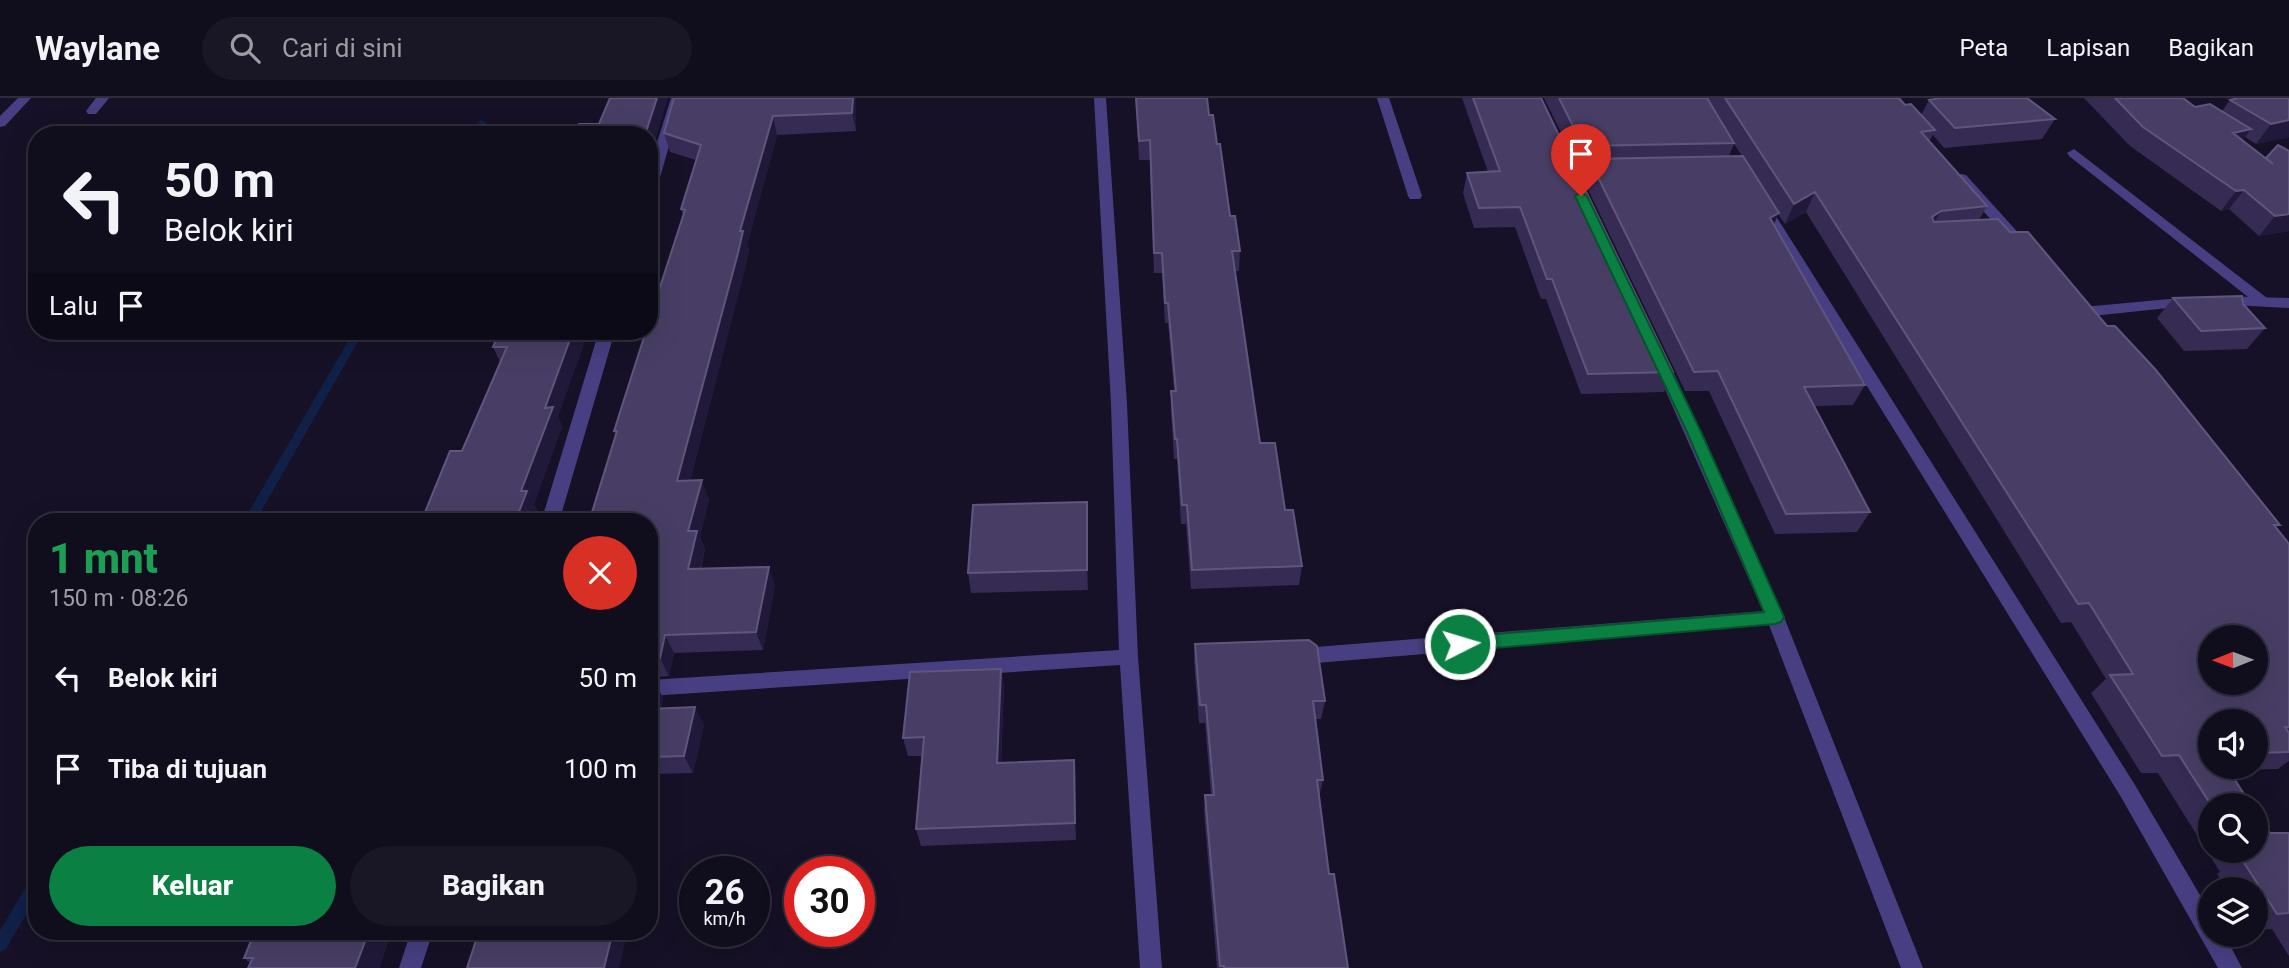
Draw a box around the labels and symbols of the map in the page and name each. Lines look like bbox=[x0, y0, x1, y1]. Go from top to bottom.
pin bbox=[1551, 124, 1611, 196]
position arrow bbox=[1423, 607, 1497, 681]
north arrow bbox=[2198, 625, 2268, 695]
speed limit sign: 30 bbox=[784, 856, 875, 947]

